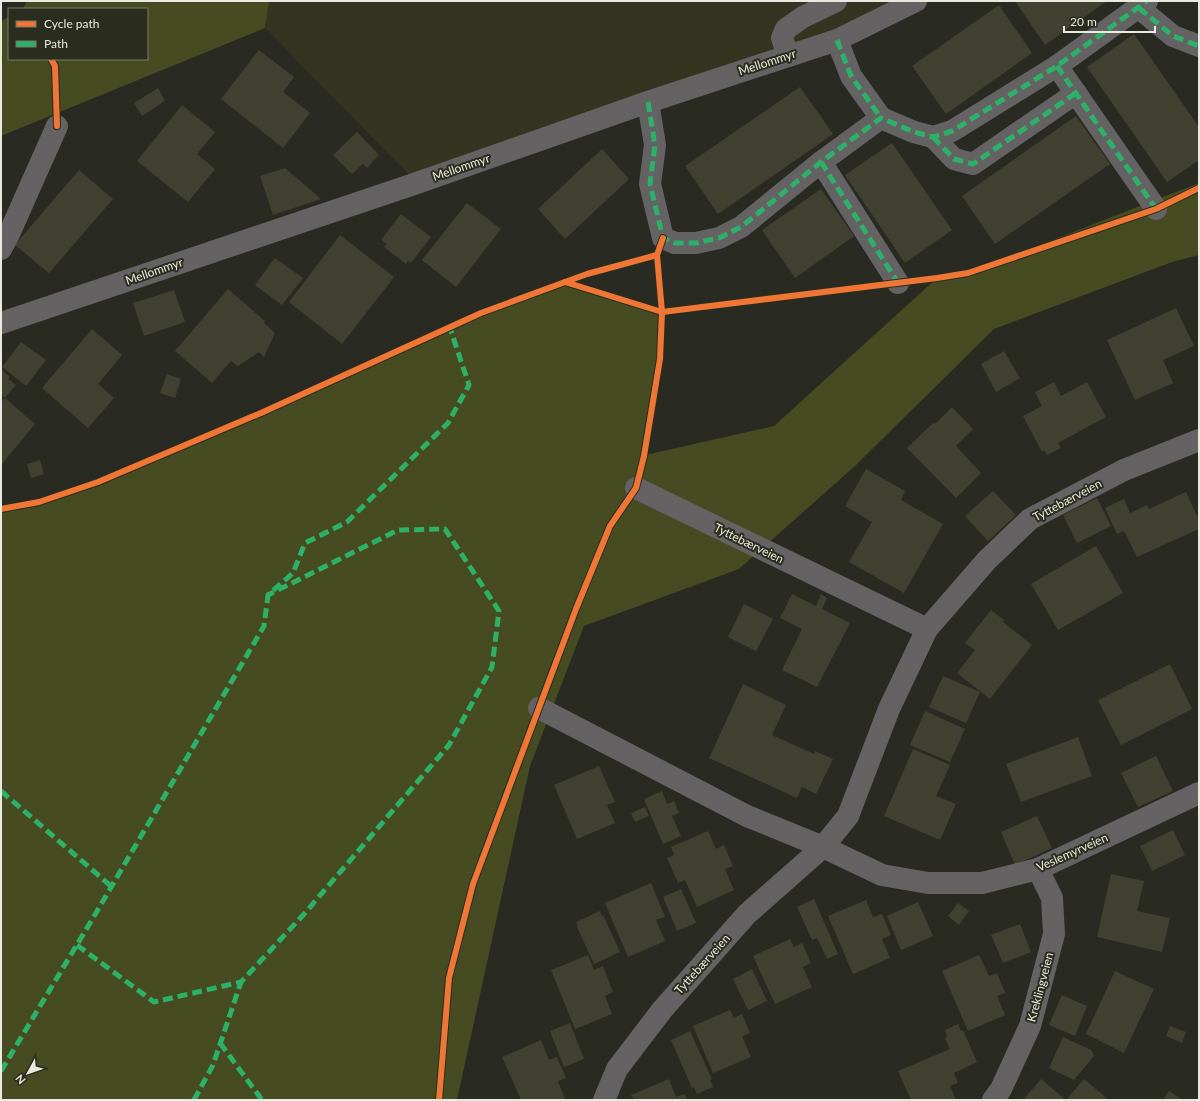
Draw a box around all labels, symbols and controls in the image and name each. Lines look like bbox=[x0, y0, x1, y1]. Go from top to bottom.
legend bbox=[8, 8, 148, 60]
scale bar bbox=[1064, 8, 1155, 34]
text: 20 m bbox=[1070, 14, 1097, 29]
text: Cycle path bbox=[44, 16, 99, 31]
text: Path bbox=[44, 36, 68, 51]
street label: Mellommyr bbox=[736, 45, 798, 78]
street label: Mellommyr bbox=[430, 150, 492, 184]
street label: Mellommyr bbox=[123, 254, 185, 288]
street label: Tyttebærveien bbox=[1030, 476, 1104, 524]
street label: Tyttebærveien bbox=[712, 520, 786, 566]
street label: Veslemyrveien bbox=[1034, 830, 1110, 874]
street label: Tyttebærveien bbox=[671, 931, 733, 997]
street label: Kreklingveien bbox=[1024, 951, 1056, 1023]
north arrow bbox=[8, 1053, 48, 1093]
text: N bbox=[12, 1072, 28, 1087]

